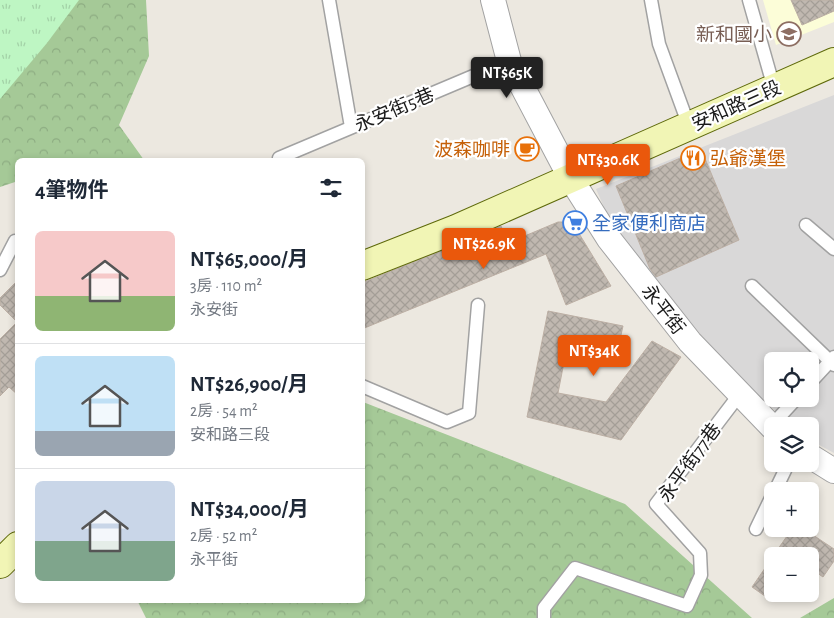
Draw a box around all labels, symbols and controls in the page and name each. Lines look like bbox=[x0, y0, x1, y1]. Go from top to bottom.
school or university icon: 新和國小 bbox=[776, 21, 802, 47]
place label: 新和國小 bbox=[696, 24, 772, 45]
pin: NT$65K bbox=[466, 56, 548, 99]
text: NT$65K bbox=[482, 65, 532, 81]
street label: 安和路三段 bbox=[689, 77, 784, 134]
street label: 永安街5巷 bbox=[351, 83, 437, 136]
cafe icon: 波森咖啡 bbox=[514, 136, 540, 162]
place label: 波森咖啡 bbox=[434, 139, 510, 160]
pin: NT$30.6K bbox=[556, 144, 660, 186]
restaurant icon: 弘爺漢堡 bbox=[680, 145, 706, 171]
place label: 弘爺漢堡 bbox=[710, 148, 786, 169]
text: NT$30.6K bbox=[577, 152, 639, 168]
icon: filters bbox=[317, 174, 345, 202]
text: 4筆物件 bbox=[35, 180, 109, 201]
supermarket icon: 全家便利商店 bbox=[562, 210, 588, 236]
place label: 全家便利商店 bbox=[592, 213, 706, 234]
pin: NT$26.9K bbox=[432, 228, 536, 270]
text: NT$26.9K bbox=[453, 236, 515, 252]
text: NT$65,000/月 bbox=[190, 249, 308, 270]
icon: home bbox=[75, 251, 135, 311]
text: 3房 · 110 m² bbox=[190, 278, 262, 294]
street label: 永平街 bbox=[638, 281, 689, 338]
text: 永安街 bbox=[190, 302, 238, 318]
pin: NT$34K bbox=[553, 334, 635, 377]
text: NT$34K bbox=[569, 343, 619, 359]
map controls bbox=[764, 352, 819, 602]
button: locate bbox=[764, 352, 819, 407]
text: NT$26,900/月 bbox=[190, 374, 308, 395]
icon: home bbox=[75, 376, 135, 436]
text: 2房 · 54 m² bbox=[190, 403, 258, 419]
button: layers bbox=[764, 417, 819, 472]
street label: 永平街77巷 bbox=[654, 419, 725, 506]
text: 安和路三段 bbox=[190, 427, 270, 443]
button: + bbox=[764, 482, 819, 537]
text: NT$34,000/月 bbox=[190, 499, 309, 520]
icon: home bbox=[75, 501, 135, 561]
text: 2房 · 52 m² bbox=[190, 528, 257, 544]
button: − bbox=[764, 547, 819, 602]
text: 永平街 bbox=[190, 552, 238, 568]

